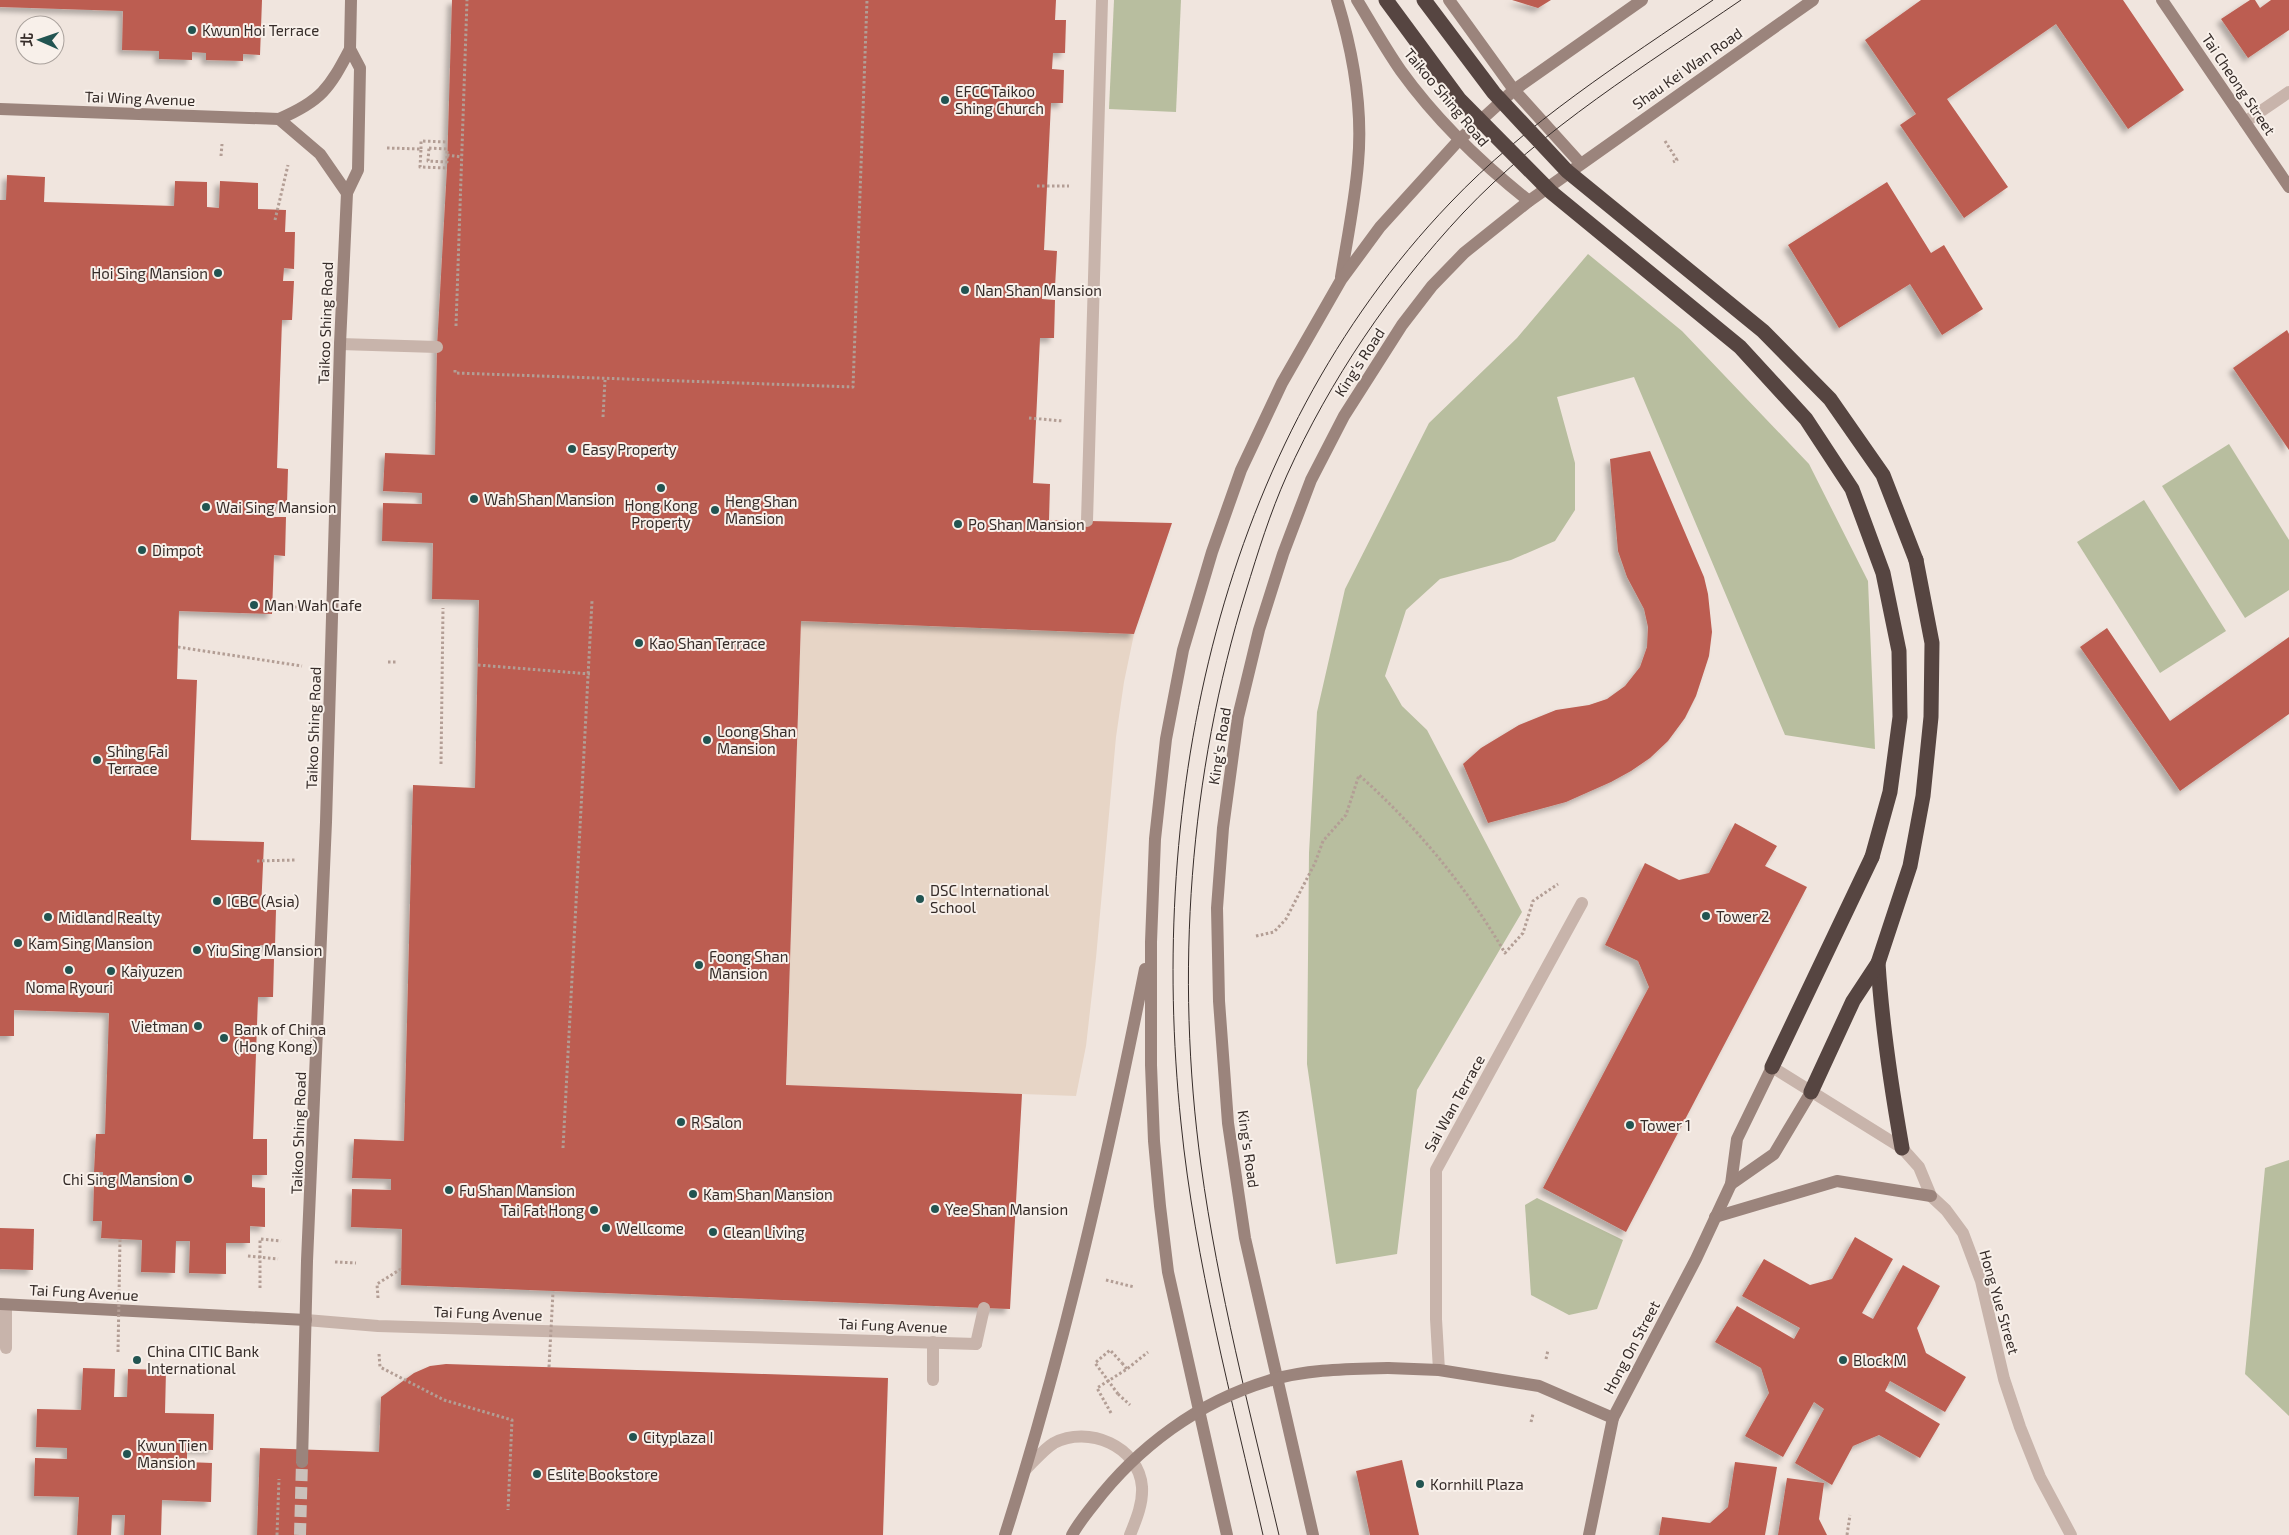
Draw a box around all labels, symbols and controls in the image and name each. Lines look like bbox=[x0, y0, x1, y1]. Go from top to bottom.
north arrow bbox=[15, 15, 65, 65]
place label: Kwun Hoi Terrace bbox=[202, 21, 319, 39]
street label: Shau Kei Wan Road bbox=[1629, 23, 1745, 113]
marker: Kwun Hoi Terrace bbox=[186, 24, 198, 36]
street label: Tai Cheong Street bbox=[2198, 30, 2280, 138]
text: 北 bbox=[18, 32, 35, 47]
street label: Taikoo Shing Road bbox=[1401, 44, 1493, 150]
place label: EFCC Taikoo Shing Church bbox=[955, 82, 1044, 117]
street label: Tai Wing Avenue bbox=[84, 87, 196, 109]
marker: EFCC Taikoo Shing Church bbox=[939, 94, 951, 106]
street label: Taikoo Shing Road bbox=[314, 261, 336, 385]
place label: Hoi Sing Mansion bbox=[91, 264, 208, 282]
marker: Hoi Sing Mansion bbox=[212, 267, 224, 279]
place label: Nan Shan Mansion bbox=[975, 281, 1102, 299]
marker: Nan Shan Mansion bbox=[959, 284, 971, 296]
street label: King's Road bbox=[1330, 324, 1388, 400]
place label: Easy Property bbox=[582, 440, 677, 458]
marker: Easy Property bbox=[566, 443, 578, 455]
marker: Hong Kong Property bbox=[655, 482, 667, 494]
place label: Wah Shan Mansion bbox=[484, 490, 614, 508]
place label: Heng Shan Mansion bbox=[725, 492, 798, 527]
marker: Wah Shan Mansion bbox=[468, 493, 480, 505]
place label: Hong Kong Property bbox=[624, 496, 698, 531]
place label: Wai Sing Mansion bbox=[216, 498, 337, 516]
marker: Wai Sing Mansion bbox=[200, 501, 212, 513]
marker: Heng Shan Mansion bbox=[709, 504, 721, 516]
place label: Po Shan Mansion bbox=[968, 515, 1085, 533]
marker: Po Shan Mansion bbox=[952, 518, 964, 530]
place label: Dimpot bbox=[152, 541, 202, 559]
marker: Dimpot bbox=[136, 544, 148, 556]
place label: Man Wah Cafe bbox=[264, 596, 362, 614]
marker: Man Wah Cafe bbox=[248, 599, 260, 611]
place label: Kao Shan Terrace bbox=[649, 634, 766, 652]
marker: Kao Shan Terrace bbox=[633, 637, 645, 649]
street label: Taikoo Shing Road bbox=[302, 666, 324, 790]
street label: King's Road bbox=[1204, 706, 1234, 786]
place label: Loong Shan Mansion bbox=[717, 722, 796, 757]
marker: Loong Shan Mansion bbox=[701, 734, 713, 746]
place label: Shing Fai Terrace bbox=[107, 742, 168, 777]
marker: Shing Fai Terrace bbox=[91, 754, 103, 766]
place label: DSC International School bbox=[930, 881, 1050, 916]
place label: ICBC (Asia) bbox=[227, 892, 299, 910]
marker: DSC International School bbox=[914, 893, 926, 905]
marker: ICBC (Asia) bbox=[211, 895, 223, 907]
place label: Tower 2 bbox=[1716, 907, 1769, 925]
place label: Midland Realty bbox=[58, 908, 160, 926]
marker: Tower 2 bbox=[1700, 910, 1712, 922]
marker: Midland Realty bbox=[42, 911, 54, 923]
place label: Kam Sing Mansion bbox=[28, 934, 153, 952]
marker: Kam Sing Mansion bbox=[12, 937, 24, 949]
place label: Yiu Sing Mansion bbox=[207, 941, 322, 959]
marker: Yiu Sing Mansion bbox=[191, 944, 203, 956]
place label: Foong Shan Mansion bbox=[709, 947, 788, 982]
marker: Foong Shan Mansion bbox=[693, 959, 705, 971]
place label: Kaiyuzen bbox=[121, 962, 183, 980]
marker: Noma Ryouri bbox=[63, 964, 75, 976]
marker: Kaiyuzen bbox=[105, 965, 117, 977]
place label: Noma Ryouri bbox=[25, 978, 113, 996]
place label: Vietman bbox=[131, 1017, 188, 1035]
marker: Vietman bbox=[192, 1020, 204, 1032]
place label: Bank of China (Hong Kong) bbox=[234, 1020, 326, 1055]
marker: Bank of China (Hong Kong) bbox=[218, 1032, 230, 1044]
street label: Sai Wan Terrace bbox=[1420, 1051, 1488, 1155]
street label: Taikoo Shing Road bbox=[287, 1071, 309, 1195]
street label: King's Road bbox=[1235, 1109, 1263, 1189]
place label: R Salon bbox=[691, 1113, 742, 1131]
marker: R Salon bbox=[675, 1116, 687, 1128]
place label: Tower 1 bbox=[1640, 1116, 1691, 1134]
marker: Tower 1 bbox=[1624, 1119, 1636, 1131]
place label: Chi Sing Mansion bbox=[62, 1170, 178, 1188]
marker: Chi Sing Mansion bbox=[182, 1173, 194, 1185]
place label: Fu Shan Mansion bbox=[459, 1181, 575, 1199]
marker: Fu Shan Mansion bbox=[443, 1184, 455, 1196]
place label: Kam Shan Mansion bbox=[703, 1185, 833, 1203]
marker: Kam Shan Mansion bbox=[687, 1188, 699, 1200]
place label: Yee Shan Mansion bbox=[945, 1200, 1068, 1218]
place label: Tai Fat Hong bbox=[501, 1201, 585, 1219]
marker: Yee Shan Mansion bbox=[929, 1203, 941, 1215]
marker: Tai Fat Hong bbox=[588, 1204, 600, 1216]
place label: Wellcome bbox=[616, 1219, 684, 1237]
marker: Wellcome bbox=[600, 1222, 612, 1234]
place label: Clean Living bbox=[723, 1223, 805, 1241]
marker: Clean Living bbox=[707, 1226, 719, 1238]
street label: Hong Yue Street bbox=[1976, 1248, 2024, 1357]
street label: Tai Fung Avenue bbox=[29, 1280, 139, 1304]
street label: Hong On Street bbox=[1599, 1297, 1663, 1397]
street label: Tai Fung Avenue bbox=[433, 1302, 543, 1324]
street label: Tai Fung Avenue bbox=[838, 1314, 948, 1336]
place label: China CITIC Bank International bbox=[147, 1342, 260, 1377]
place label: Block M bbox=[1853, 1351, 1907, 1369]
marker: China CITIC Bank International bbox=[131, 1354, 143, 1366]
marker: Block M bbox=[1837, 1354, 1849, 1366]
place label: Cityplaza I bbox=[643, 1428, 713, 1446]
marker: Cityplaza I bbox=[627, 1431, 639, 1443]
place label: Kwun Tien Mansion bbox=[137, 1436, 207, 1471]
marker: Kwun Tien Mansion bbox=[121, 1448, 133, 1460]
place label: Eslite Bookstore bbox=[547, 1465, 658, 1483]
marker: Eslite Bookstore bbox=[531, 1468, 543, 1480]
place label: Kornhill Plaza bbox=[1430, 1475, 1524, 1493]
marker: Kornhill Plaza bbox=[1414, 1478, 1426, 1490]

